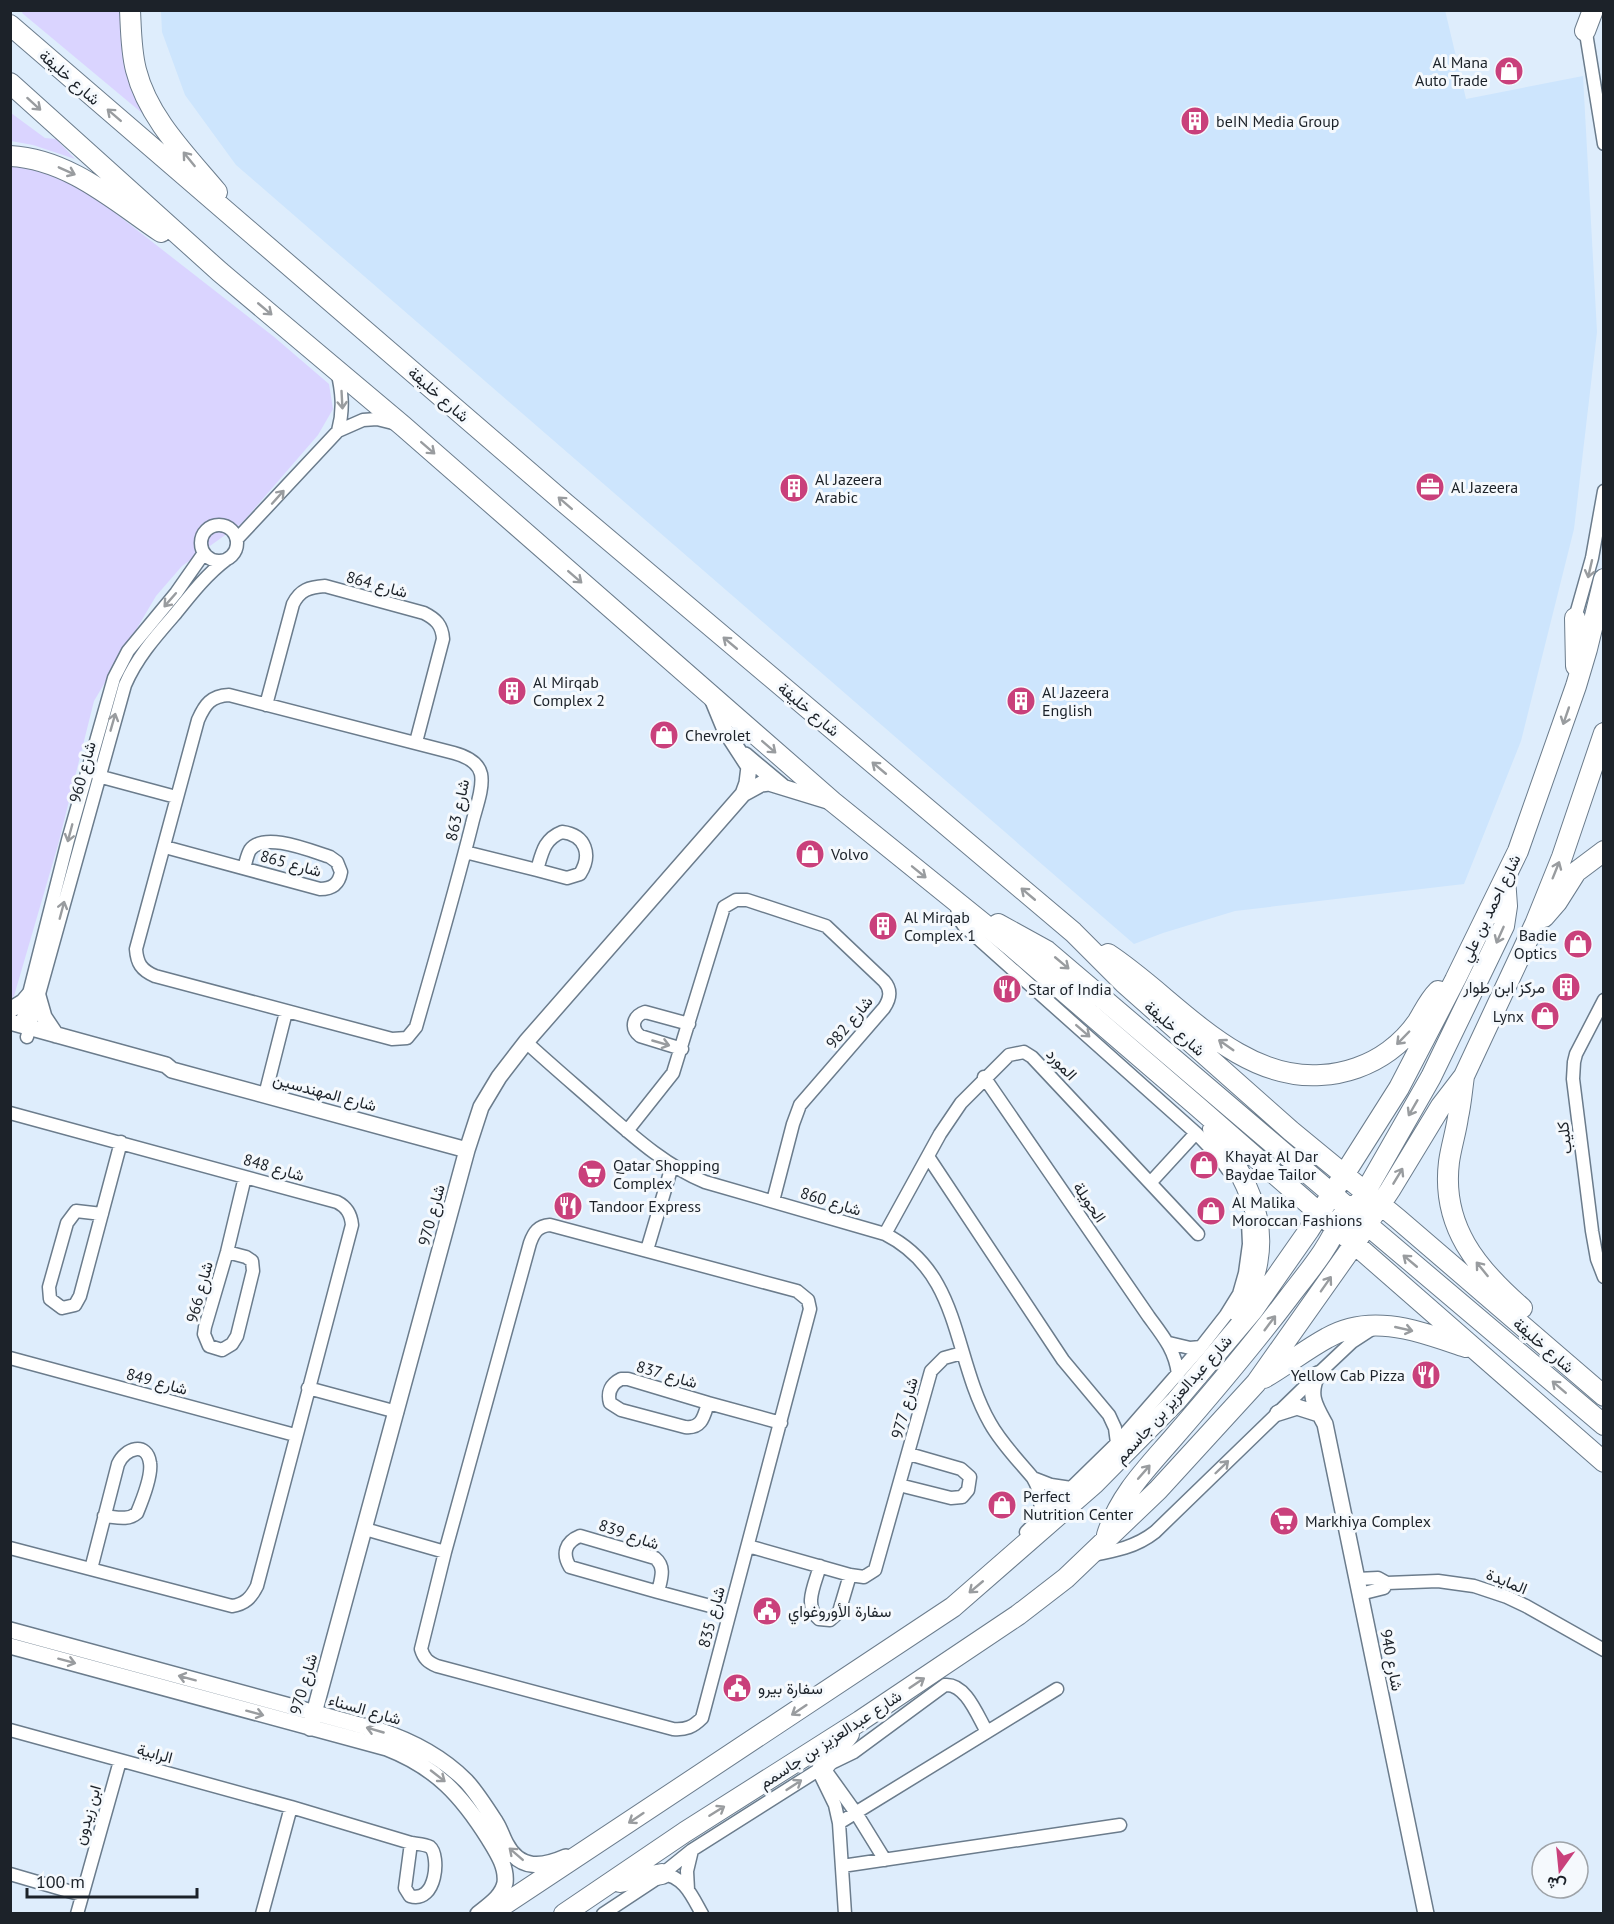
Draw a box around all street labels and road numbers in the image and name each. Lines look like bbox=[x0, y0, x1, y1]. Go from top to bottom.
street label: شارع خليفة bbox=[34, 45, 105, 110]
street label: شارع خليفة bbox=[403, 362, 474, 427]
street label: شارع 864 bbox=[344, 566, 410, 604]
street label: شارع خليفة bbox=[773, 677, 844, 742]
street label: شارع 960 bbox=[64, 739, 102, 805]
street label: شارع 863 bbox=[441, 777, 475, 843]
street label: شارع 865 bbox=[258, 845, 324, 883]
street label: شارع احمد بن علي bbox=[1455, 851, 1528, 967]
street label: شارع 982 bbox=[821, 992, 878, 1054]
street label: شارع خليفة bbox=[1139, 996, 1210, 1061]
street label: المورد bbox=[1042, 1044, 1082, 1085]
street label: شارع المهندسين bbox=[271, 1069, 379, 1117]
street label: كليب bbox=[1552, 1120, 1576, 1156]
street label: شارع 848 bbox=[241, 1149, 307, 1187]
street label: الحويلة bbox=[1068, 1178, 1111, 1227]
street label: شارع 970 bbox=[413, 1182, 451, 1248]
street label: شارع 860 bbox=[798, 1182, 864, 1222]
street label: شارع 966 bbox=[181, 1259, 219, 1325]
street label: شارع خليفة bbox=[1508, 1313, 1579, 1378]
street label: شارع عبدالعزيز بن جاسمم bbox=[1110, 1331, 1237, 1469]
street label: شارع 837 bbox=[634, 1356, 700, 1394]
street label: شارع 849 bbox=[124, 1363, 190, 1401]
street label: شارع 977 bbox=[886, 1375, 924, 1441]
street label: شارع 839 bbox=[595, 1514, 662, 1556]
street label: المايدة bbox=[1483, 1564, 1531, 1598]
street label: شارع 835 bbox=[693, 1584, 731, 1650]
street label: شارع 940 bbox=[1374, 1627, 1408, 1693]
street label: شارع 970 bbox=[285, 1651, 323, 1717]
street label: شارع عبدالعزيز بن جاسمم bbox=[755, 1685, 906, 1794]
street label: شارع السناء bbox=[326, 1689, 403, 1731]
street label: الرابية bbox=[135, 1739, 175, 1768]
street label: ابن زيدون bbox=[69, 1783, 106, 1847]

